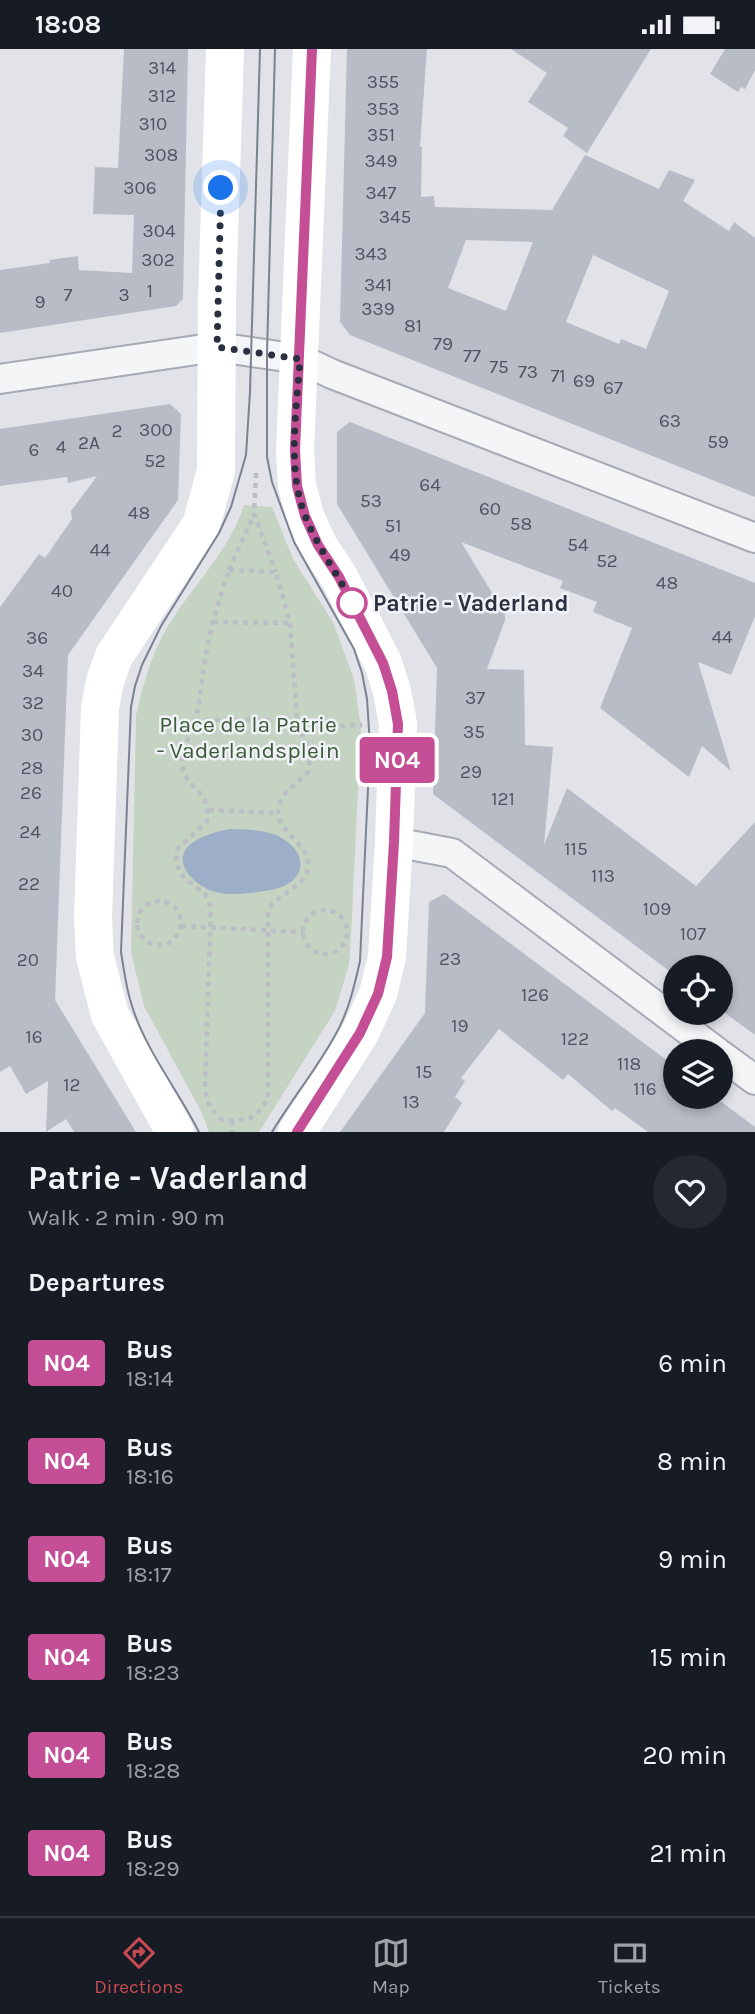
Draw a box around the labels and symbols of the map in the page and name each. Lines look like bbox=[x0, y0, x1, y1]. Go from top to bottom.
house number: 314 bbox=[148, 57, 176, 79]
house number: 355 bbox=[367, 71, 399, 93]
house number: 312 bbox=[148, 85, 176, 107]
house number: 353 bbox=[366, 98, 400, 120]
house number: 310 bbox=[139, 113, 167, 135]
house number: 351 bbox=[367, 124, 395, 146]
house number: 308 bbox=[144, 144, 178, 166]
house number: 349 bbox=[365, 150, 397, 172]
your location bbox=[203, 170, 238, 205]
house number: 306 bbox=[123, 177, 157, 199]
house number: 347 bbox=[366, 182, 396, 204]
house number: 345 bbox=[379, 206, 411, 228]
house number: 304 bbox=[142, 220, 176, 242]
house number: 343 bbox=[354, 243, 388, 265]
house number: 302 bbox=[141, 249, 175, 271]
house number: 341 bbox=[364, 274, 392, 296]
house number: 1 bbox=[147, 280, 153, 302]
house number: 7 bbox=[64, 284, 73, 306]
house number: 3 bbox=[118, 284, 130, 306]
house number: 9 bbox=[34, 291, 46, 313]
house number: 339 bbox=[361, 298, 395, 320]
house number: 81 bbox=[404, 315, 422, 337]
house number: 79 bbox=[433, 333, 453, 355]
house number: 77 bbox=[463, 345, 481, 367]
house number: 75 bbox=[489, 356, 509, 378]
house number: 73 bbox=[518, 361, 538, 383]
house number: 71 bbox=[550, 365, 566, 387]
house number: 69 bbox=[573, 370, 595, 392]
house number: 67 bbox=[603, 377, 623, 399]
house number: 63 bbox=[659, 410, 681, 432]
house number: 300 bbox=[139, 419, 173, 441]
house number: 2 bbox=[111, 420, 123, 442]
house number: 59 bbox=[707, 431, 729, 453]
house number: 2A bbox=[78, 432, 100, 454]
house number: 4 bbox=[56, 436, 67, 458]
house number: 6 bbox=[29, 439, 39, 461]
house number: 52 bbox=[144, 450, 166, 472]
house number: 64 bbox=[419, 474, 441, 496]
house number: 53 bbox=[360, 490, 382, 512]
house number: 60 bbox=[479, 498, 501, 520]
house number: 48 bbox=[128, 502, 150, 524]
house number: 58 bbox=[510, 513, 532, 535]
house number: 51 bbox=[384, 515, 402, 537]
house number: 54 bbox=[567, 534, 589, 556]
house number: 44 bbox=[89, 539, 111, 561]
house number: 49 bbox=[389, 544, 411, 566]
house number: 52 bbox=[596, 550, 618, 572]
house number: 48 bbox=[656, 572, 678, 594]
house number: 40 bbox=[51, 580, 73, 602]
marker: Patrie - Vaderland bbox=[337, 588, 367, 618]
place label: Patrie - Vaderland bbox=[373, 590, 569, 617]
house number: 44 bbox=[711, 626, 733, 648]
house number: 36 bbox=[26, 627, 48, 649]
house number: 34 bbox=[22, 660, 44, 682]
house number: 37 bbox=[465, 687, 485, 709]
house number: 32 bbox=[22, 692, 44, 714]
park label: Place de la Patrie - Vaderlandsplein bbox=[156, 711, 340, 764]
house number: 35 bbox=[463, 721, 485, 743]
house number: 30 bbox=[21, 724, 43, 746]
line badge: N04 bbox=[357, 737, 437, 783]
house number: 28 bbox=[21, 757, 43, 779]
house number: 29 bbox=[460, 761, 482, 783]
house number: 26 bbox=[20, 782, 42, 804]
house number: 121 bbox=[491, 788, 515, 810]
house number: 24 bbox=[19, 821, 41, 843]
house number: 115 bbox=[564, 838, 588, 860]
house number: 113 bbox=[591, 865, 615, 887]
house number: 22 bbox=[18, 873, 40, 895]
house number: 109 bbox=[643, 898, 671, 920]
house number: 107 bbox=[680, 923, 706, 945]
house number: 23 bbox=[439, 948, 461, 970]
house number: 20 bbox=[17, 949, 39, 971]
house number: 126 bbox=[521, 984, 549, 1006]
house number: 19 bbox=[451, 1015, 469, 1037]
house number: 16 bbox=[25, 1026, 43, 1048]
house number: 122 bbox=[561, 1028, 589, 1050]
house number: 118 bbox=[617, 1053, 641, 1075]
house number: 15 bbox=[415, 1061, 433, 1083]
house number: 12 bbox=[63, 1074, 81, 1096]
house number: 116 bbox=[633, 1078, 657, 1100]
house number: 13 bbox=[402, 1091, 420, 1113]

